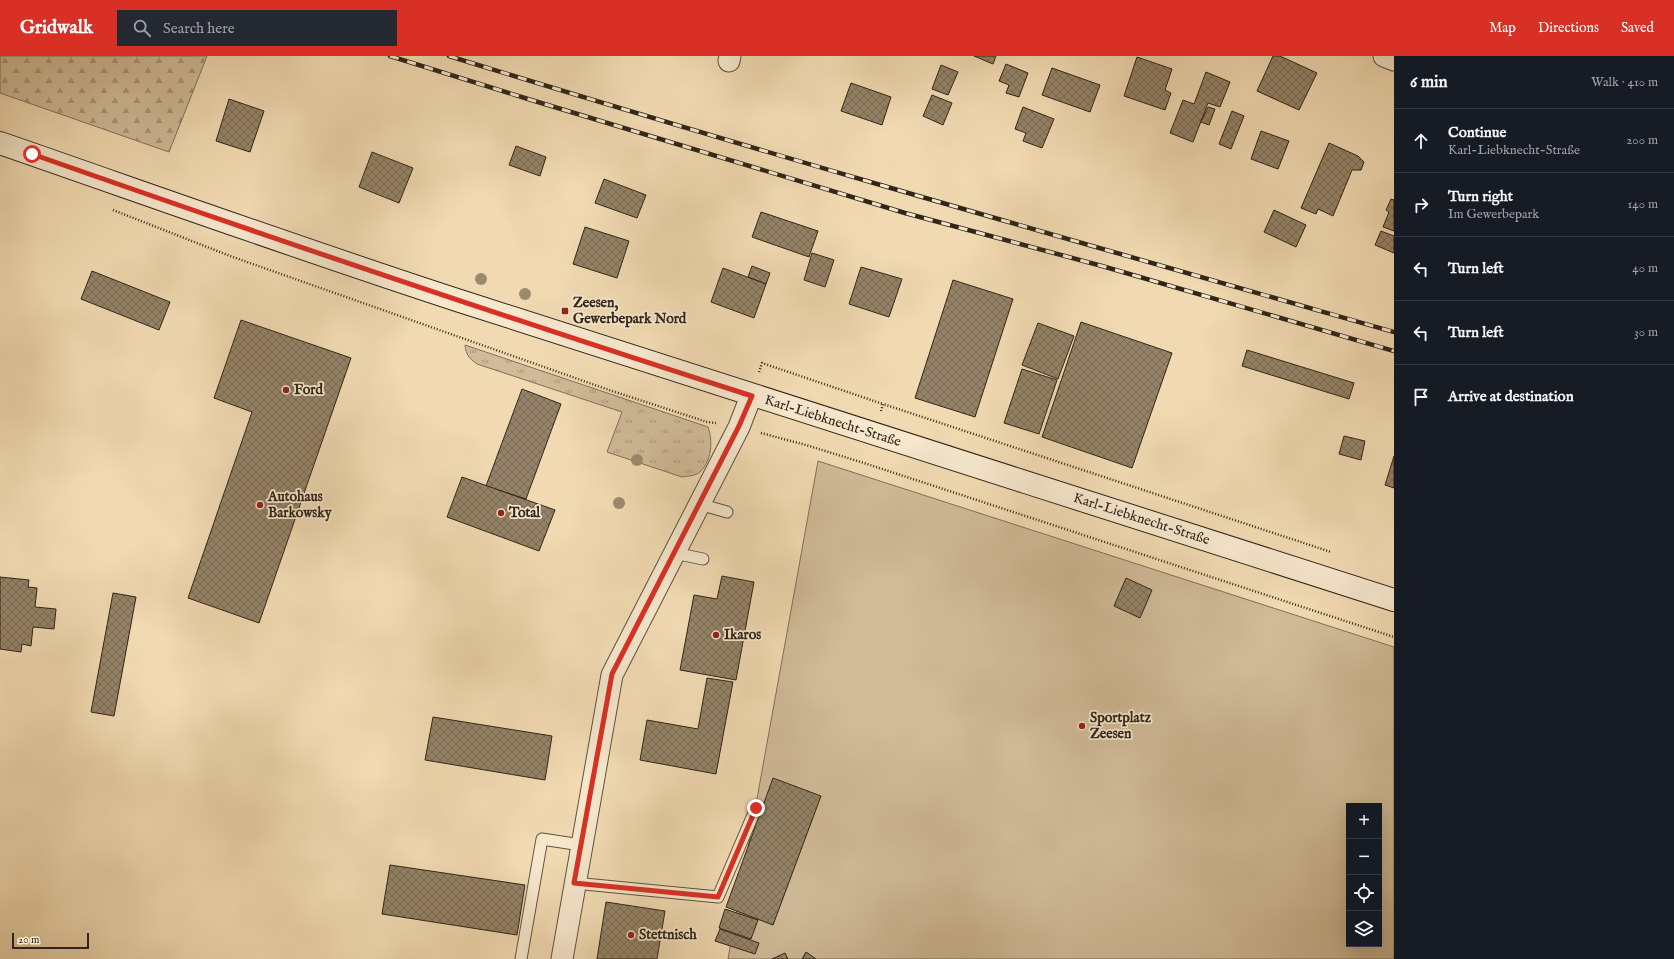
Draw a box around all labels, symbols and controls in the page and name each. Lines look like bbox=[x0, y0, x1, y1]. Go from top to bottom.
search box bbox=[117, 10, 397, 46]
text: Gridwalk bbox=[20, 16, 93, 40]
icon: search bbox=[131, 17, 153, 39]
text: Search here bbox=[163, 19, 235, 38]
text: Map bbox=[1489, 19, 1516, 37]
text: Directions bbox=[1538, 19, 1599, 37]
text: Saved bbox=[1621, 19, 1654, 37]
text: 6 min bbox=[1410, 72, 1448, 93]
text: Walk · 410 m bbox=[1591, 74, 1658, 91]
text: Continue bbox=[1448, 123, 1506, 142]
icon: ahead bbox=[1410, 130, 1432, 152]
text: 200 m bbox=[1626, 132, 1658, 149]
text: Karl-Liebknecht-Straße bbox=[1448, 142, 1580, 159]
route start bbox=[23, 145, 41, 163]
text: Turn right bbox=[1448, 187, 1513, 206]
icon: right bbox=[1410, 194, 1432, 216]
text: 140 m bbox=[1628, 196, 1658, 213]
text: Im Gewerbepark bbox=[1448, 206, 1539, 223]
icon: left bbox=[1410, 258, 1432, 280]
text: Turn left bbox=[1448, 259, 1504, 278]
text: 40 m bbox=[1632, 260, 1658, 277]
place label: Zeesen, Gewerbepark Nord bbox=[573, 294, 687, 328]
marker: Zeesen, Gewerbepark Nord bbox=[560, 306, 570, 316]
icon: left bbox=[1410, 322, 1432, 344]
text: Turn left bbox=[1448, 323, 1504, 342]
text: 30 m bbox=[1634, 324, 1658, 341]
place label: Ford bbox=[294, 381, 323, 399]
marker: Ford bbox=[281, 385, 291, 395]
icon: arrive bbox=[1410, 386, 1432, 408]
text: Arrive at destination bbox=[1448, 387, 1574, 406]
street label: Karl-Liebknecht-Straße bbox=[762, 391, 904, 451]
place label: Autohaus Barkowsky bbox=[267, 488, 333, 522]
street label: Karl-Liebknecht-Straße bbox=[1071, 489, 1213, 549]
marker: Autohaus Barkowsky bbox=[255, 500, 265, 510]
place label: Total bbox=[508, 504, 541, 522]
marker: Total bbox=[496, 508, 506, 518]
place label: Ikaros bbox=[724, 626, 761, 644]
marker: Ikaros bbox=[711, 630, 721, 640]
place label: Sportplatz Zeesen bbox=[1090, 709, 1151, 743]
marker: Sportplatz Zeesen bbox=[1077, 721, 1087, 731]
route end bbox=[747, 799, 765, 817]
map controls bbox=[1346, 803, 1382, 947]
button: + bbox=[1346, 803, 1382, 839]
button: − bbox=[1346, 839, 1382, 875]
button: locate bbox=[1346, 875, 1382, 911]
button: layers bbox=[1346, 911, 1382, 947]
place label: Stettnisch bbox=[639, 926, 697, 944]
marker: Stettnisch bbox=[626, 930, 636, 940]
scale bar bbox=[12, 931, 89, 950]
text: 20 m bbox=[18, 933, 39, 947]

